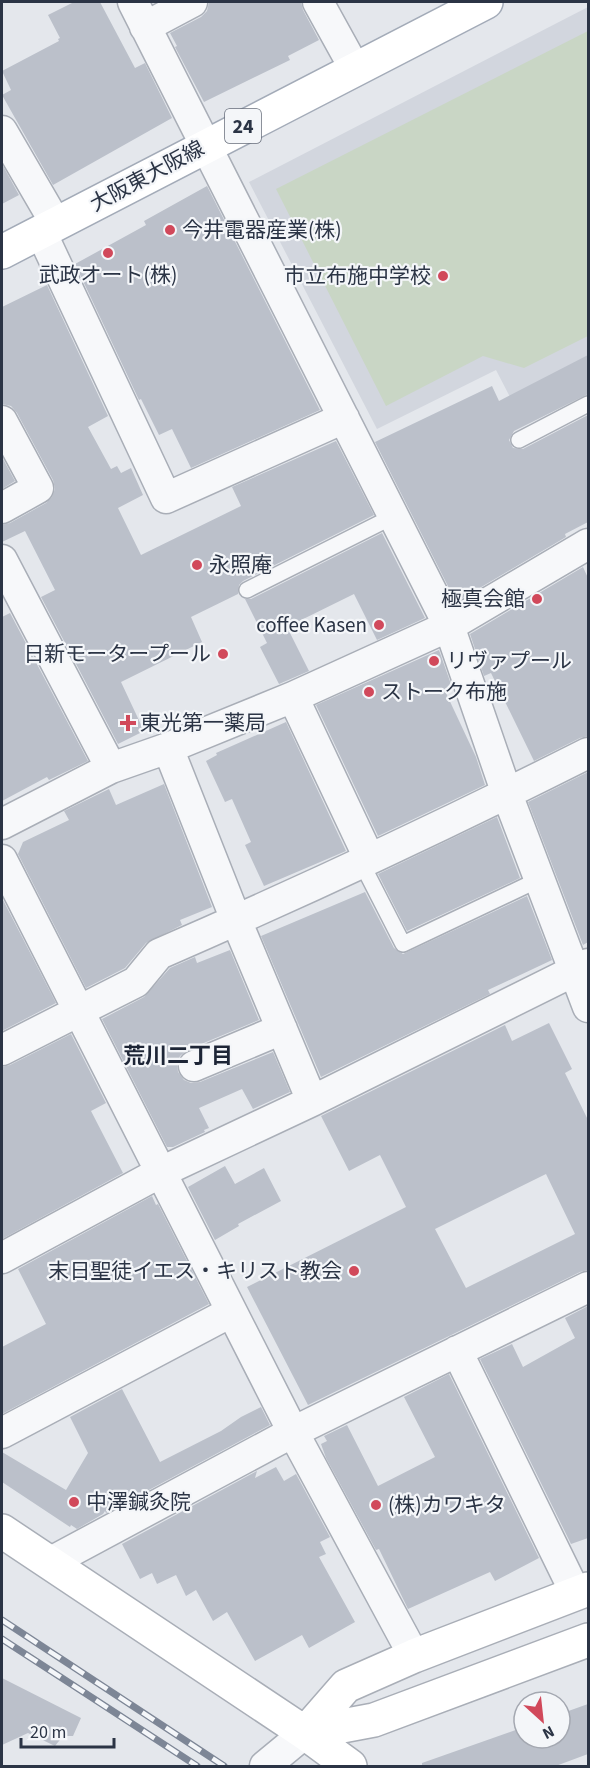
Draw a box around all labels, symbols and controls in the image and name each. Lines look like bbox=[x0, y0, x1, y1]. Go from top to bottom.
road number: 24 bbox=[225, 109, 261, 143]
street label: 大阪東大阪線 bbox=[84, 133, 210, 219]
place label: 今井電器産業(株) bbox=[182, 215, 342, 245]
marker: 今井電器産業(株) bbox=[163, 223, 177, 237]
marker: 武政オート(株) bbox=[101, 246, 115, 260]
place label: 武政オート(株) bbox=[39, 260, 177, 290]
place label: 市立布施中学校 bbox=[284, 261, 431, 291]
marker: 市立布施中学校 bbox=[436, 269, 450, 283]
place label: 永照庵 bbox=[209, 550, 272, 580]
marker: 永照庵 bbox=[190, 558, 204, 572]
place label: 極真会館 bbox=[441, 584, 525, 614]
marker: 極真会館 bbox=[530, 592, 544, 606]
place label: coffee Kasen bbox=[256, 610, 367, 640]
marker: coffee Kasen bbox=[372, 618, 386, 632]
place label: 日新モータープール bbox=[23, 639, 211, 669]
place label: リヴァプール bbox=[446, 646, 572, 676]
marker: 日新モータープール bbox=[216, 647, 230, 661]
marker: リヴァプール bbox=[427, 654, 441, 668]
place label: ストーク布施 bbox=[381, 677, 507, 707]
marker: ストーク布施 bbox=[362, 685, 376, 699]
place label: 東光第一薬局 bbox=[140, 708, 266, 738]
marker: 東光第一薬局 bbox=[121, 716, 135, 730]
district label: 荒川二丁目 bbox=[123, 1040, 233, 1072]
place label: 末日聖徒イエス・キリスト教会 bbox=[48, 1256, 342, 1286]
marker: 末日聖徒イエス・キリスト教会 bbox=[347, 1264, 361, 1278]
place label: 中澤鍼灸院 bbox=[86, 1487, 191, 1517]
place label: (株)カワキタ bbox=[388, 1490, 506, 1520]
marker: 中澤鍼灸院 bbox=[67, 1495, 81, 1509]
marker: (株)カワキタ bbox=[369, 1498, 383, 1512]
north arrow bbox=[512, 1690, 572, 1750]
scale bar bbox=[21, 1711, 114, 1749]
text: 20 m bbox=[30, 1720, 66, 1745]
text: N bbox=[539, 1720, 558, 1745]

